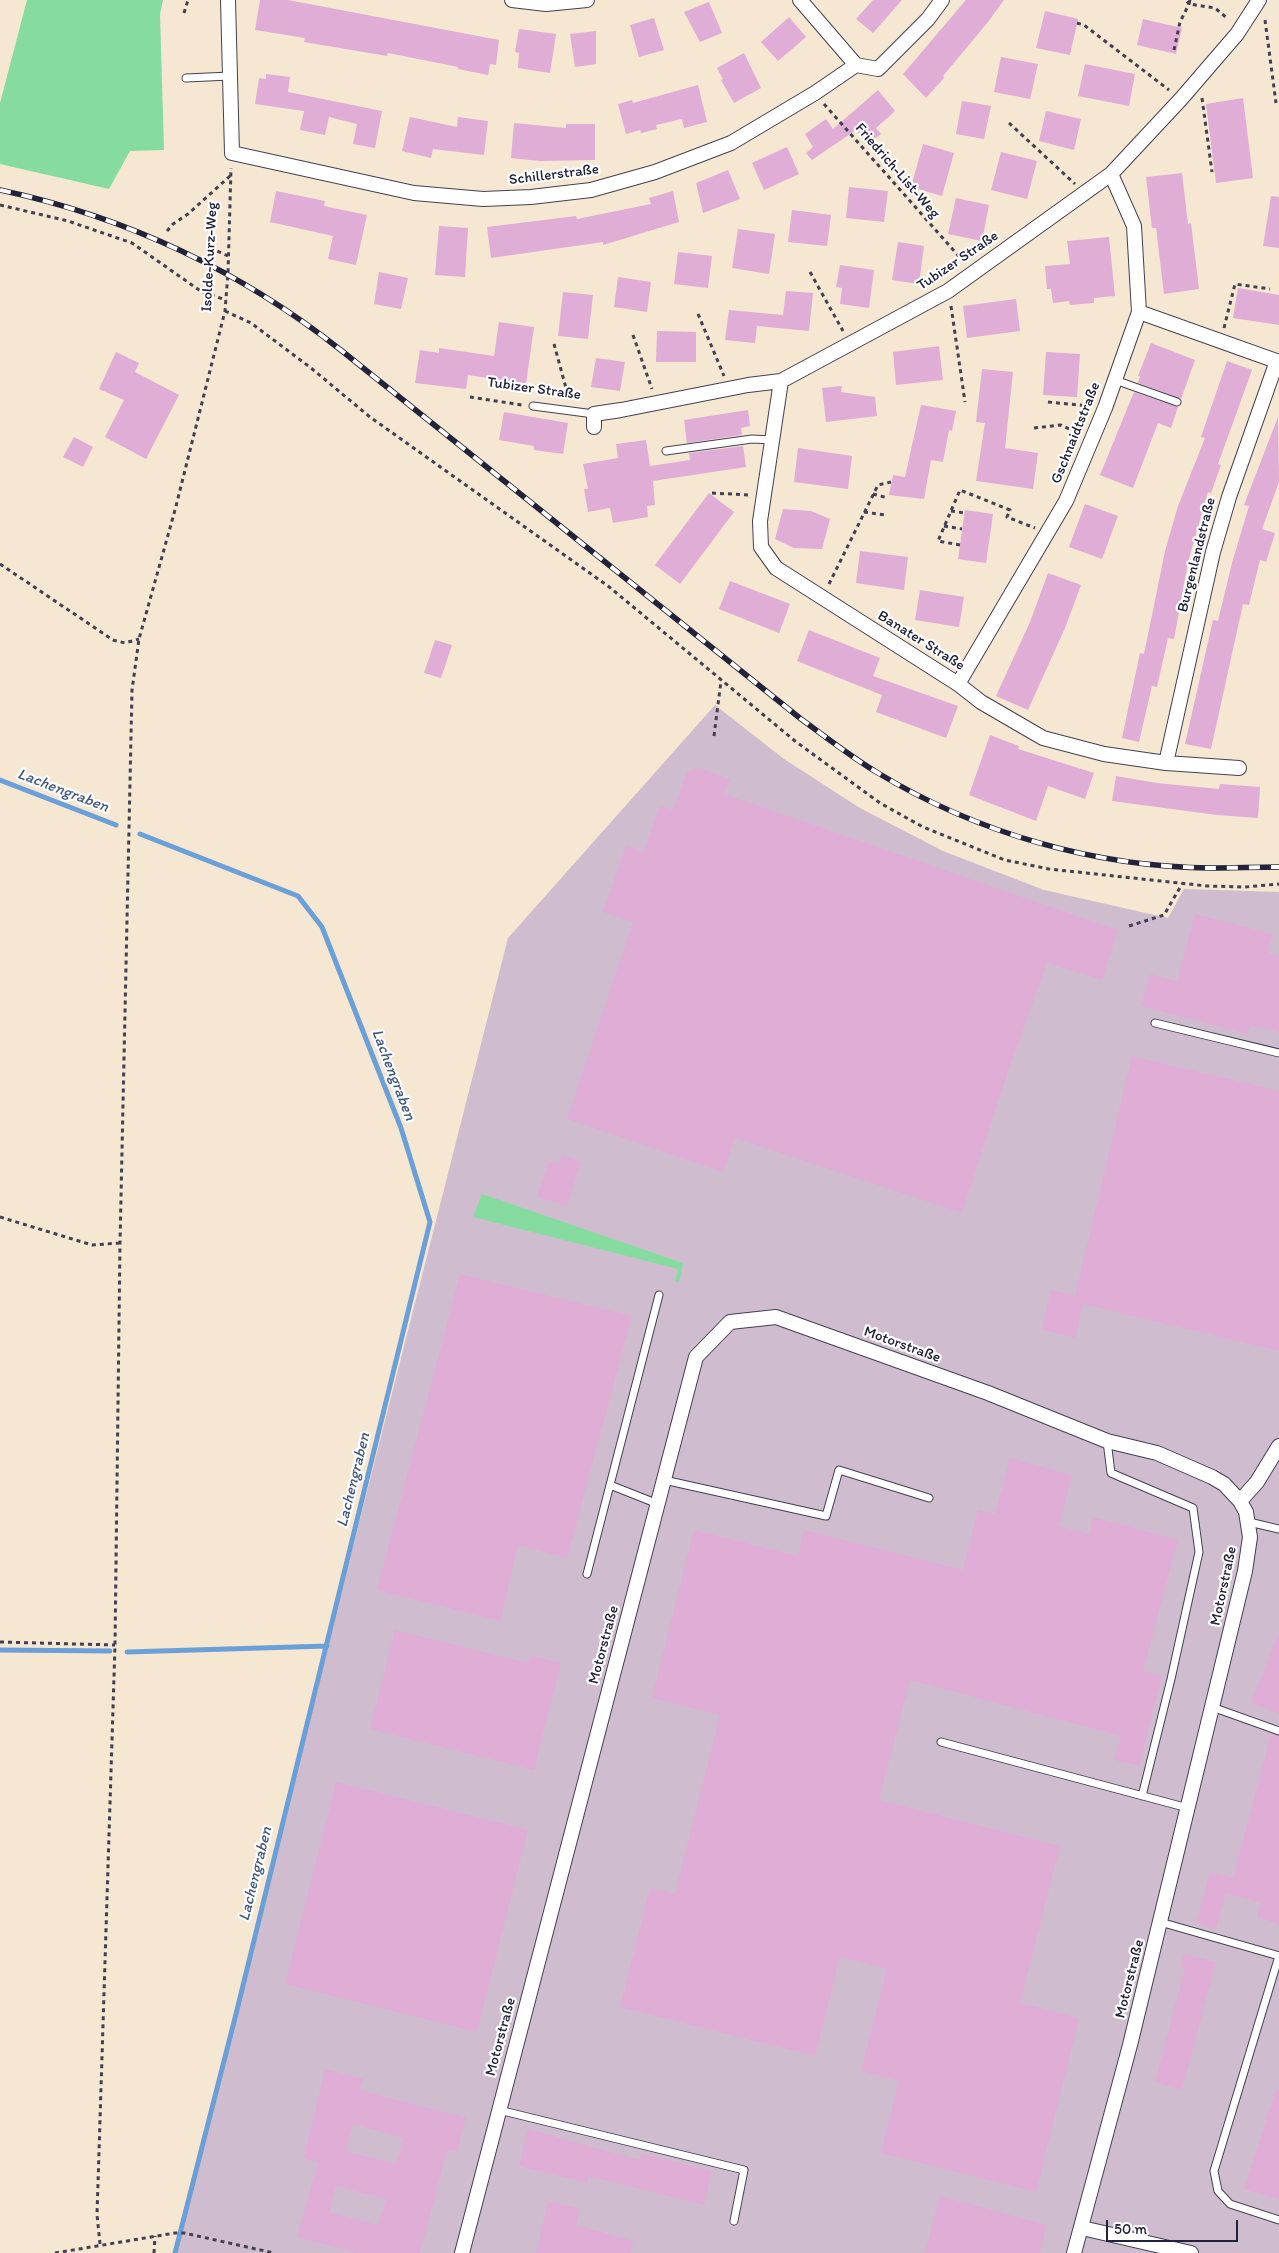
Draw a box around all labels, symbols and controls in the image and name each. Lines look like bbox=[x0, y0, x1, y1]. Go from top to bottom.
street label: Friedrich-List-Weg bbox=[851, 120, 943, 222]
street label: Schillerstraße bbox=[508, 161, 600, 189]
street label: Isolde-Kurz-Weg bbox=[198, 202, 222, 312]
street label: Tubizer Straße bbox=[914, 227, 1002, 295]
street label: Tubizer Straße bbox=[486, 374, 582, 404]
street label: Gschnaidtstraße bbox=[1047, 380, 1105, 486]
street label: Burgenlandstraße bbox=[1174, 496, 1220, 614]
street label: Banater Straße bbox=[874, 607, 968, 675]
water label: Lachengraben bbox=[15, 765, 111, 817]
water label: Lachengraben bbox=[367, 1027, 419, 1123]
street label: Motorstraße bbox=[861, 1323, 943, 1367]
water label: Lachengraben bbox=[333, 1431, 375, 1529]
street label: Motorstraße bbox=[1207, 1545, 1241, 1627]
street label: Motorstraße bbox=[585, 1604, 623, 1686]
water label: Lachengraben bbox=[235, 1825, 277, 1923]
street label: Motorstraße bbox=[1112, 1938, 1148, 2020]
street label: Motorstraße bbox=[482, 1996, 520, 2078]
scale bar bbox=[1109, 2210, 1242, 2242]
text: 50 m bbox=[1114, 2220, 1147, 2238]

